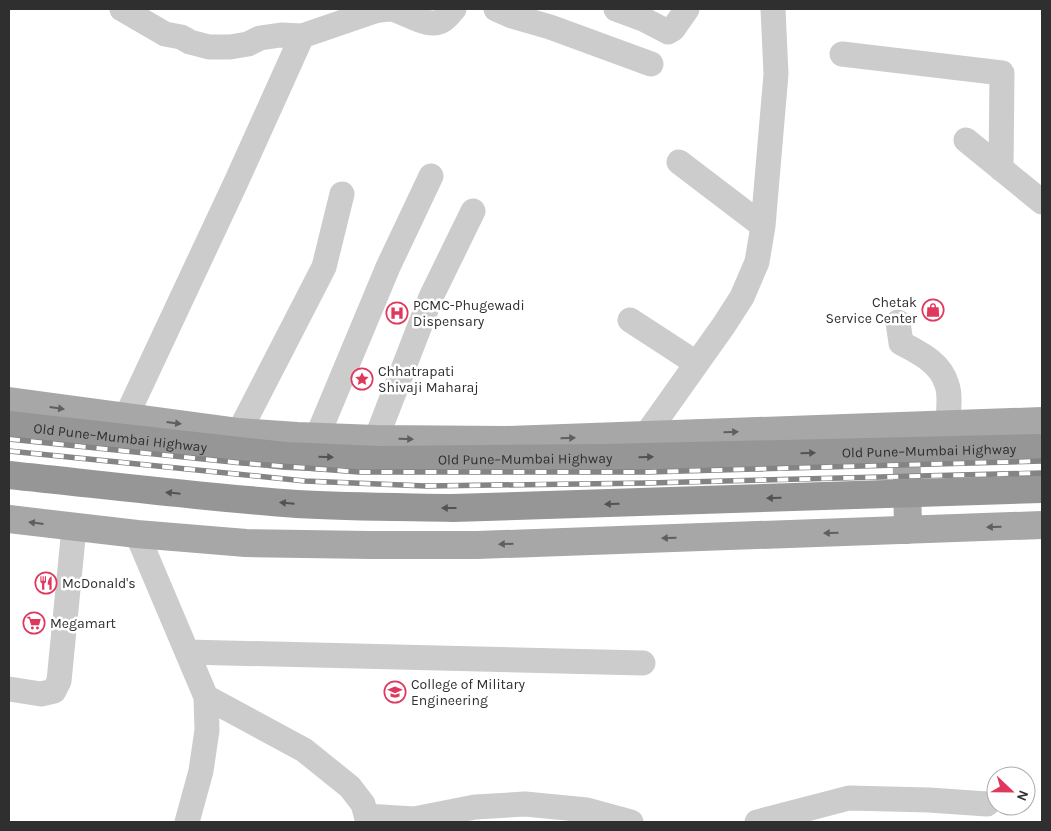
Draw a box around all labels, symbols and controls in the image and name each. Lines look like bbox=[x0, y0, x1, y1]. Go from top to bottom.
place label: Chetak Service Center bbox=[826, 294, 918, 327]
place label: PCMC-Phugewadi Dispensary bbox=[413, 297, 525, 330]
shop icon: Chetak Service Center bbox=[921, 298, 945, 322]
hospital icon: PCMC-Phugewadi Dispensary bbox=[385, 301, 409, 325]
place label: Chhatrapati Shivaji Maharaj bbox=[378, 363, 479, 396]
place icon: Chhatrapati Shivaji Maharaj bbox=[350, 367, 374, 391]
one-way arrow bbox=[49, 404, 65, 412]
street label: Old Pune–Mumbai Highway bbox=[33, 419, 208, 456]
one-way arrow bbox=[166, 420, 182, 428]
one-way arrow bbox=[723, 428, 739, 436]
one-way arrow bbox=[560, 434, 576, 442]
one-way arrow bbox=[398, 435, 414, 443]
street label: Old Pune–Mumbai Highway bbox=[842, 440, 1017, 461]
street label: Old Pune–Mumbai Highway bbox=[438, 449, 613, 468]
one-way arrow bbox=[801, 449, 817, 457]
one-way arrow bbox=[638, 453, 654, 461]
one-way arrow bbox=[318, 454, 334, 462]
one-way arrow bbox=[165, 488, 181, 496]
one-way arrow bbox=[766, 494, 782, 502]
one-way arrow bbox=[279, 499, 295, 507]
one-way arrow bbox=[603, 500, 619, 508]
one-way arrow bbox=[441, 504, 457, 512]
one-way arrow bbox=[28, 519, 44, 527]
one-way arrow bbox=[985, 523, 1001, 531]
one-way arrow bbox=[823, 529, 839, 537]
one-way arrow bbox=[660, 534, 676, 542]
one-way arrow bbox=[498, 540, 514, 548]
restaurant icon: McDonald's bbox=[34, 571, 58, 595]
place label: McDonald's bbox=[62, 575, 136, 592]
supermarket icon: Megamart bbox=[22, 611, 46, 635]
place label: Megamart bbox=[50, 615, 116, 632]
place label: College of Military Engineering bbox=[411, 676, 526, 709]
school or university icon: College of Military Engineering bbox=[383, 680, 407, 704]
north arrow bbox=[986, 766, 1036, 816]
text: N bbox=[1013, 788, 1032, 804]

